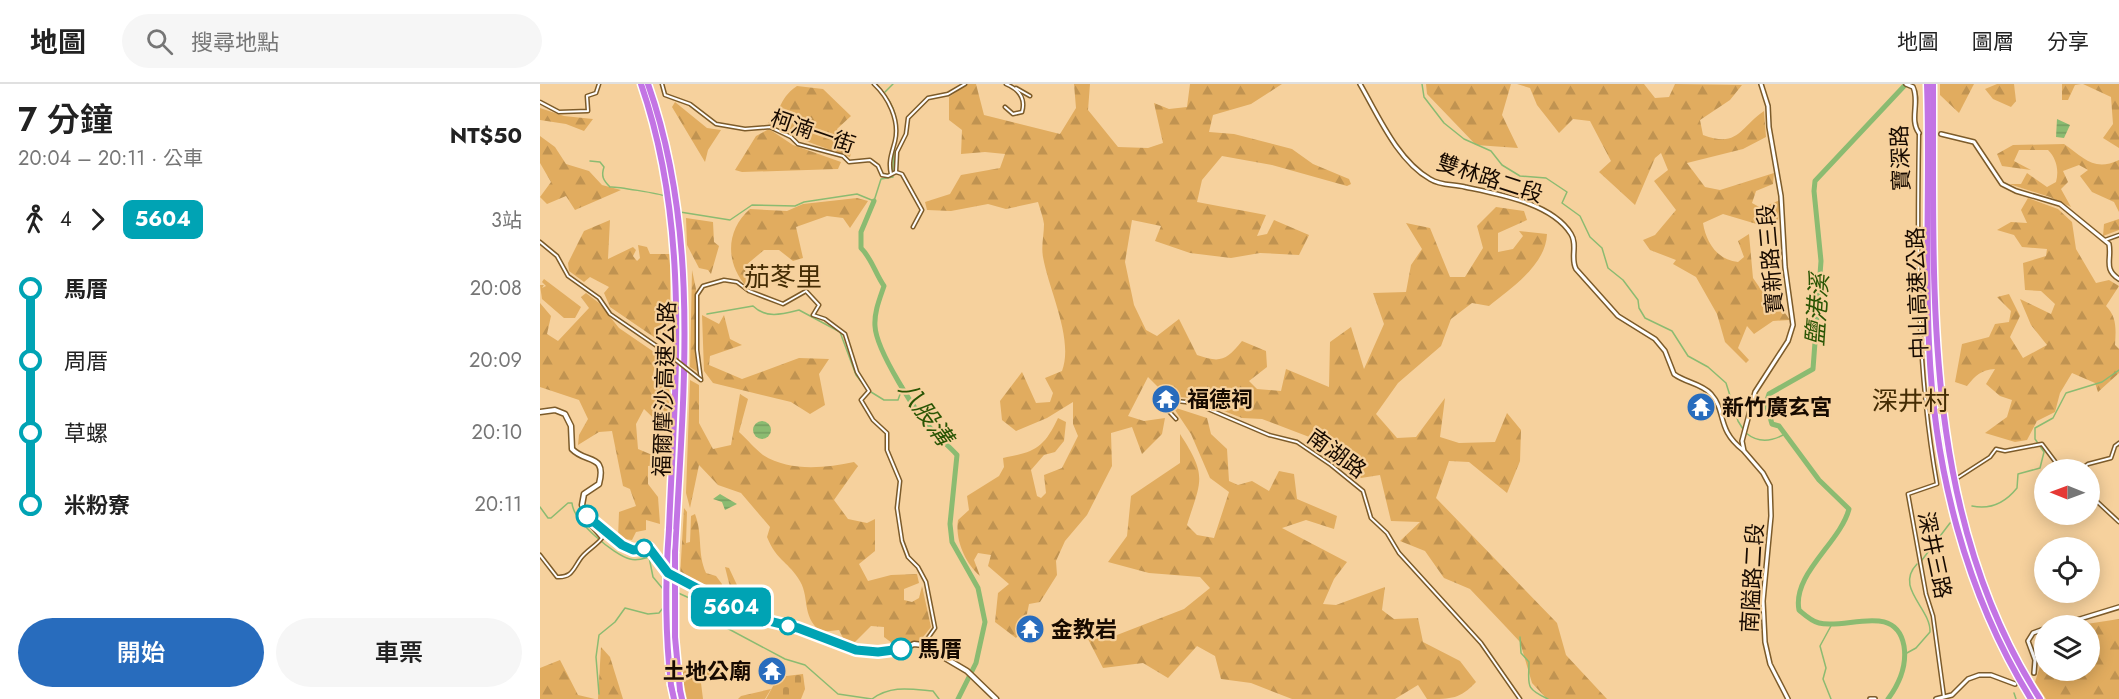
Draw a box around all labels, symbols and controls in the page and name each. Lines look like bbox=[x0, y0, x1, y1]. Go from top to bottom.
search box bbox=[122, 14, 542, 68]
text: 地圖 bbox=[30, 22, 86, 63]
icon: search bbox=[143, 25, 176, 58]
text: 搜尋地點 bbox=[191, 26, 279, 58]
text: 地圖 bbox=[1897, 27, 1939, 57]
text: 圖層 bbox=[1972, 27, 2014, 57]
text: 分享 bbox=[2047, 27, 2089, 57]
text: 7 分鐘 bbox=[18, 96, 113, 143]
street label: 柯湳一街 bbox=[766, 102, 860, 160]
text: NT$50 bbox=[450, 119, 522, 151]
street label: 寶深路 bbox=[1883, 124, 1917, 192]
text: 20:04 – 20:11 · 公車 bbox=[18, 144, 203, 173]
street label: 雙林路二段 bbox=[1433, 146, 1547, 210]
icon: walk bbox=[18, 203, 51, 236]
icon: forward bbox=[81, 203, 114, 236]
street label: 寶新路三段 bbox=[1749, 203, 1791, 315]
text: 5604 bbox=[135, 204, 191, 234]
text: 4 bbox=[60, 205, 72, 234]
text: 3站 bbox=[491, 206, 522, 235]
street label: 中山高速公路 bbox=[1899, 226, 1935, 360]
district label: 茄苳里 bbox=[744, 258, 822, 296]
water label: 鹽港溪 bbox=[1797, 270, 1837, 347]
text: 馬厝 bbox=[64, 273, 108, 305]
text: 20:08 bbox=[470, 274, 522, 303]
street label: 福爾摩沙高速公路 bbox=[645, 300, 683, 478]
text: 周厝 bbox=[64, 345, 108, 377]
text: 20:09 bbox=[469, 346, 522, 375]
water label: 八股溝 bbox=[891, 374, 963, 455]
district label: 深井村 bbox=[1872, 382, 1950, 420]
temple icon: 福德祠 bbox=[1150, 383, 1182, 415]
place label: 福德祠 bbox=[1187, 383, 1253, 415]
temple icon: 新竹廣玄宮 bbox=[1685, 391, 1717, 423]
place label: 新竹廣玄宮 bbox=[1722, 391, 1832, 423]
text: 草螺 bbox=[64, 417, 108, 449]
text: 20:10 bbox=[472, 418, 522, 447]
street label: 南湖路 bbox=[1301, 421, 1373, 485]
north arrow bbox=[2034, 459, 2100, 525]
map controls bbox=[2034, 459, 2100, 681]
text: 米粉寮 bbox=[64, 489, 130, 521]
text: 20:11 bbox=[475, 490, 522, 519]
unlabelled marker bbox=[576, 505, 598, 527]
street label: 深井三路 bbox=[1910, 509, 1960, 601]
street label: 南隘路二段 bbox=[1733, 522, 1771, 634]
button: locate bbox=[2034, 537, 2100, 603]
unlabelled marker bbox=[635, 539, 653, 557]
line badge: 5604 bbox=[689, 588, 773, 626]
text: 5604 bbox=[703, 592, 759, 622]
temple icon: 金教岩 bbox=[1014, 613, 1046, 645]
place label: 金教岩 bbox=[1051, 613, 1117, 645]
button: layers bbox=[2034, 615, 2100, 681]
unlabelled marker bbox=[779, 617, 797, 635]
button: 開始 bbox=[18, 618, 264, 687]
button: 車票 bbox=[276, 618, 522, 687]
place label: 馬厝 bbox=[918, 633, 962, 665]
marker: 馬厝 bbox=[890, 638, 912, 660]
place label: 土地公廟 bbox=[663, 655, 751, 687]
temple icon: 土地公廟 bbox=[756, 655, 788, 687]

